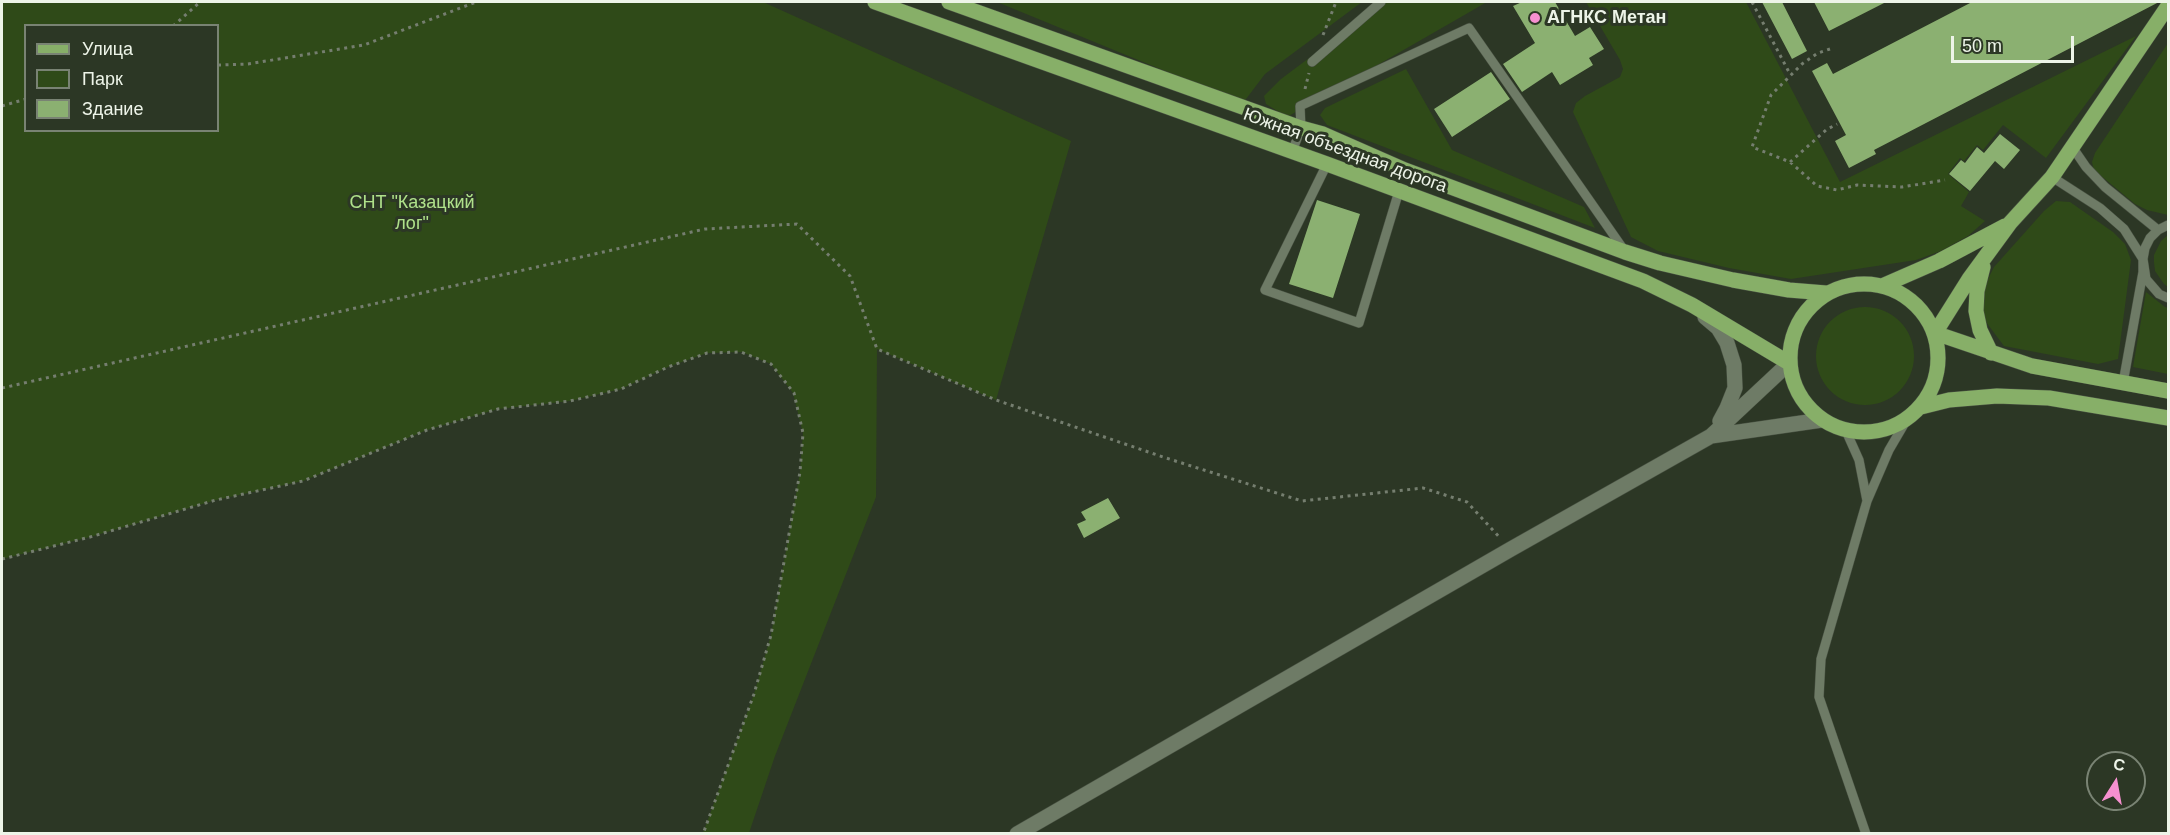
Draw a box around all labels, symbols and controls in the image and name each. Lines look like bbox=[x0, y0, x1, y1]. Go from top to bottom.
place label: АГНКС Метан bbox=[1547, 7, 1666, 29]
marker: АГНКС Метан bbox=[1528, 11, 1542, 25]
legend bbox=[24, 24, 219, 132]
scale bar bbox=[1954, 24, 2077, 62]
text: 50 m bbox=[1962, 36, 2002, 56]
text: Улица bbox=[82, 39, 133, 59]
text: Парк bbox=[82, 69, 123, 89]
text: Здание bbox=[82, 99, 143, 119]
street label: Южная объездная дорога bbox=[1240, 104, 1450, 198]
park label: СНТ "Казацкий лог" bbox=[349, 192, 475, 234]
north arrow bbox=[2086, 751, 2146, 811]
text: С bbox=[2112, 755, 2126, 774]

